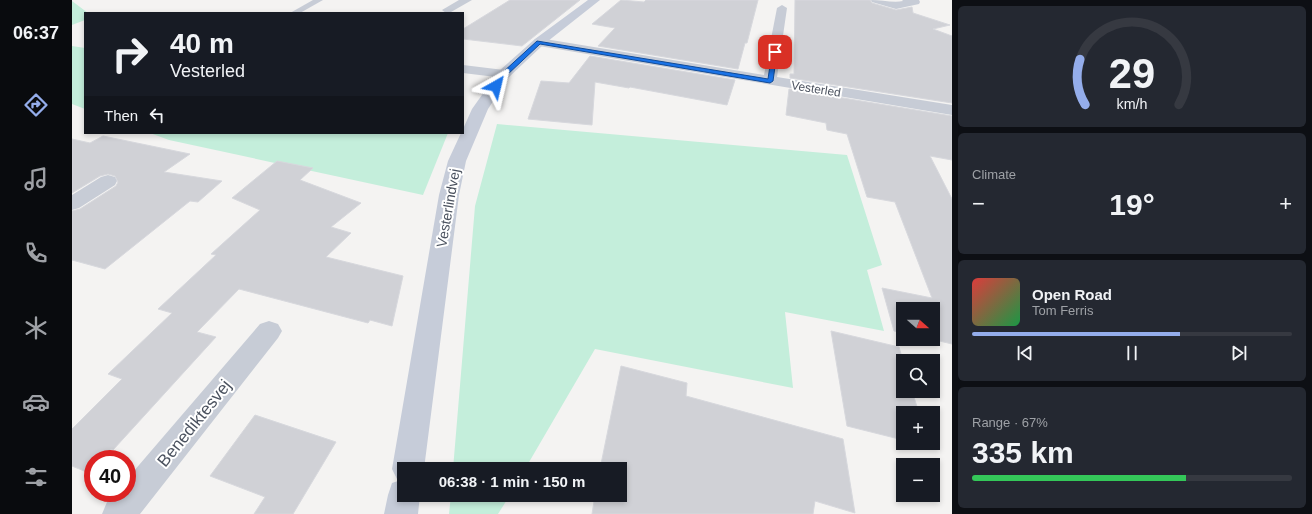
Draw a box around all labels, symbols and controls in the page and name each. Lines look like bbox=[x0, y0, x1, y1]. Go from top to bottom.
text: 06:37 bbox=[13, 23, 59, 43]
icon: right bbox=[104, 28, 156, 80]
text: 40 m bbox=[170, 28, 234, 59]
pin bbox=[758, 35, 792, 69]
icon: arrive bbox=[764, 41, 786, 63]
text: 29 bbox=[1109, 49, 1155, 96]
text: Vesterled bbox=[170, 61, 245, 81]
position arrow bbox=[475, 65, 517, 107]
street label: Vesterled bbox=[790, 78, 842, 100]
icon: directions bbox=[22, 91, 50, 119]
text: km/h bbox=[1117, 95, 1148, 111]
icon: left bbox=[146, 104, 168, 126]
text: Then bbox=[104, 107, 138, 124]
icon: music bbox=[22, 165, 50, 193]
text: Climate bbox=[972, 167, 1016, 182]
street label: Vesterlindvej bbox=[433, 168, 463, 248]
text: 19° bbox=[1109, 188, 1155, 221]
text: − bbox=[972, 191, 985, 216]
text: + bbox=[1279, 191, 1292, 216]
icon: phone bbox=[22, 239, 50, 267]
text: Open Road bbox=[1032, 286, 1112, 303]
north arrow bbox=[896, 302, 940, 346]
map controls bbox=[896, 302, 940, 502]
text: Tom Ferris bbox=[1032, 303, 1093, 318]
icon: climate bbox=[22, 314, 50, 342]
icon: previous bbox=[1014, 342, 1036, 364]
icon: pause bbox=[1121, 342, 1143, 364]
icon: next bbox=[1228, 342, 1250, 364]
button: search bbox=[896, 354, 940, 398]
street label: Benediktesvej bbox=[154, 376, 235, 470]
icon: car bbox=[22, 388, 50, 416]
button: + bbox=[896, 406, 940, 450]
text: Range · 67% bbox=[972, 415, 1048, 430]
text: 335 km bbox=[972, 436, 1074, 469]
speed limit sign: 40 bbox=[84, 450, 136, 502]
button: − bbox=[896, 458, 940, 502]
icon: filters bbox=[22, 463, 50, 491]
text: 06:38 · 1 min · 150 m bbox=[439, 473, 585, 490]

